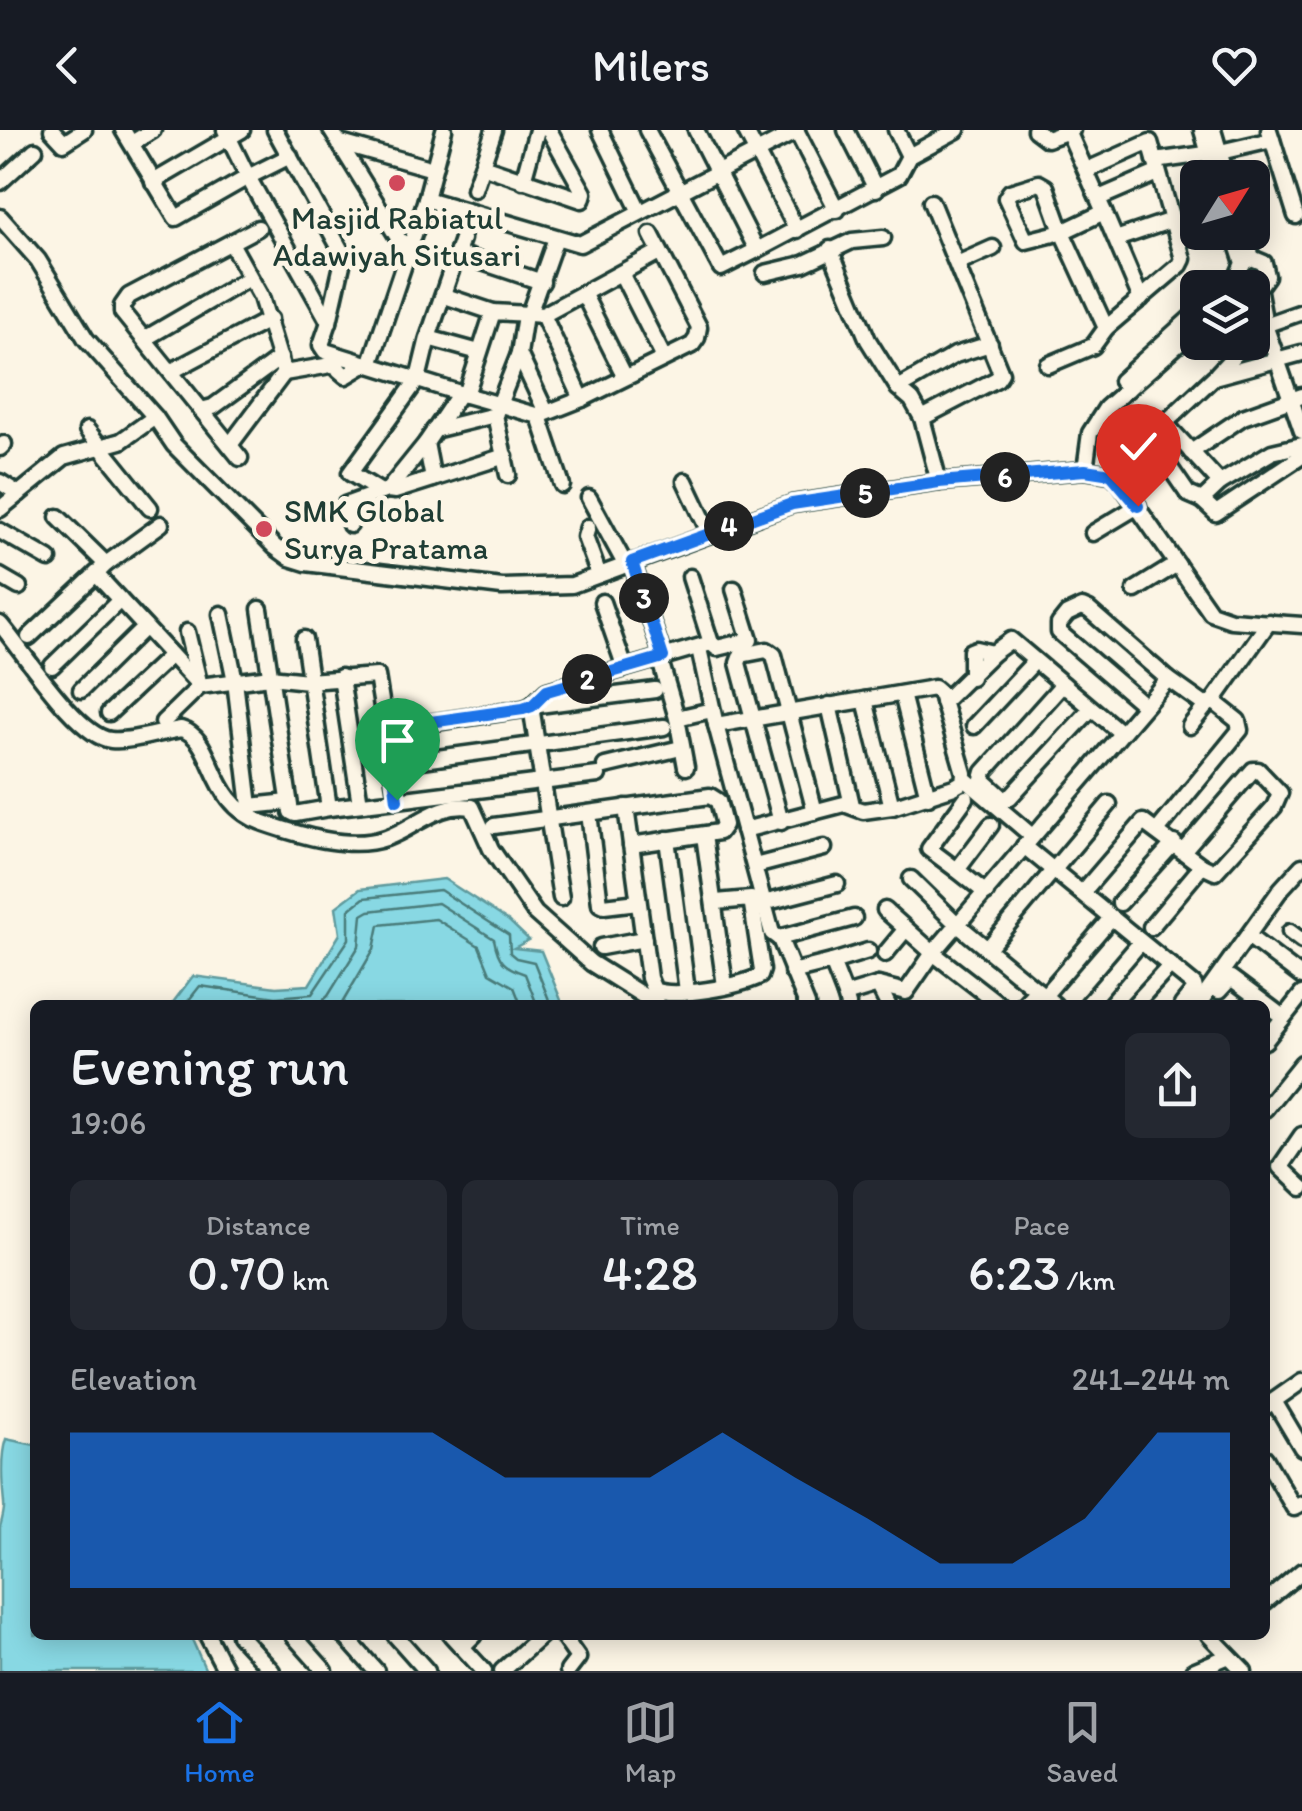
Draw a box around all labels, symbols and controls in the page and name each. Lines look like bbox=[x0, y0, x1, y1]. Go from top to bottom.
icon: back bbox=[40, 38, 95, 93]
text: Milers bbox=[592, 38, 710, 92]
icon: heart bbox=[1207, 38, 1262, 93]
north arrow bbox=[1180, 160, 1270, 250]
map controls bbox=[1180, 160, 1270, 360]
marker: Masjid Rabiatul Adawiyah Situsari bbox=[386, 172, 408, 194]
place label: Masjid Rabiatul Adawiyah Situsari bbox=[273, 199, 521, 274]
button: layers bbox=[1180, 270, 1270, 360]
pin bbox=[1096, 404, 1181, 507]
icon: check bbox=[1111, 419, 1166, 474]
pin: 6 bbox=[980, 452, 1030, 502]
text: 6 bbox=[998, 460, 1012, 494]
pin: 5 bbox=[840, 468, 890, 518]
text: 5 bbox=[858, 476, 872, 510]
place label: SMK Global Surya Pratama bbox=[284, 492, 488, 567]
pin: 4 bbox=[704, 501, 754, 551]
text: 4 bbox=[721, 509, 737, 543]
marker: SMK Global Surya Pratama bbox=[253, 518, 275, 540]
pin: 3 bbox=[619, 573, 669, 623]
text: 3 bbox=[636, 581, 652, 615]
pin: 2 bbox=[562, 654, 612, 704]
text: 2 bbox=[580, 662, 594, 696]
pin bbox=[355, 698, 440, 801]
icon: arrive bbox=[370, 713, 425, 768]
text: Evening run bbox=[70, 1033, 349, 1099]
button: share bbox=[1125, 1033, 1230, 1138]
text: 19:06 bbox=[70, 1104, 146, 1142]
text: Distance bbox=[206, 1208, 311, 1242]
text: Time bbox=[620, 1208, 680, 1242]
text: Pace bbox=[1014, 1208, 1070, 1242]
text: 0.70 bbox=[187, 1242, 286, 1303]
text: 4:28 bbox=[602, 1242, 698, 1303]
text: 6:23 bbox=[968, 1242, 1060, 1303]
text: km bbox=[286, 1263, 329, 1297]
text: /km bbox=[1060, 1263, 1115, 1297]
text: Elevation bbox=[70, 1360, 197, 1398]
text: 241–244 m bbox=[1072, 1360, 1230, 1398]
tab: Home bbox=[184, 1695, 255, 1789]
tab: Map bbox=[623, 1695, 678, 1789]
tab: Saved bbox=[1046, 1695, 1118, 1789]

